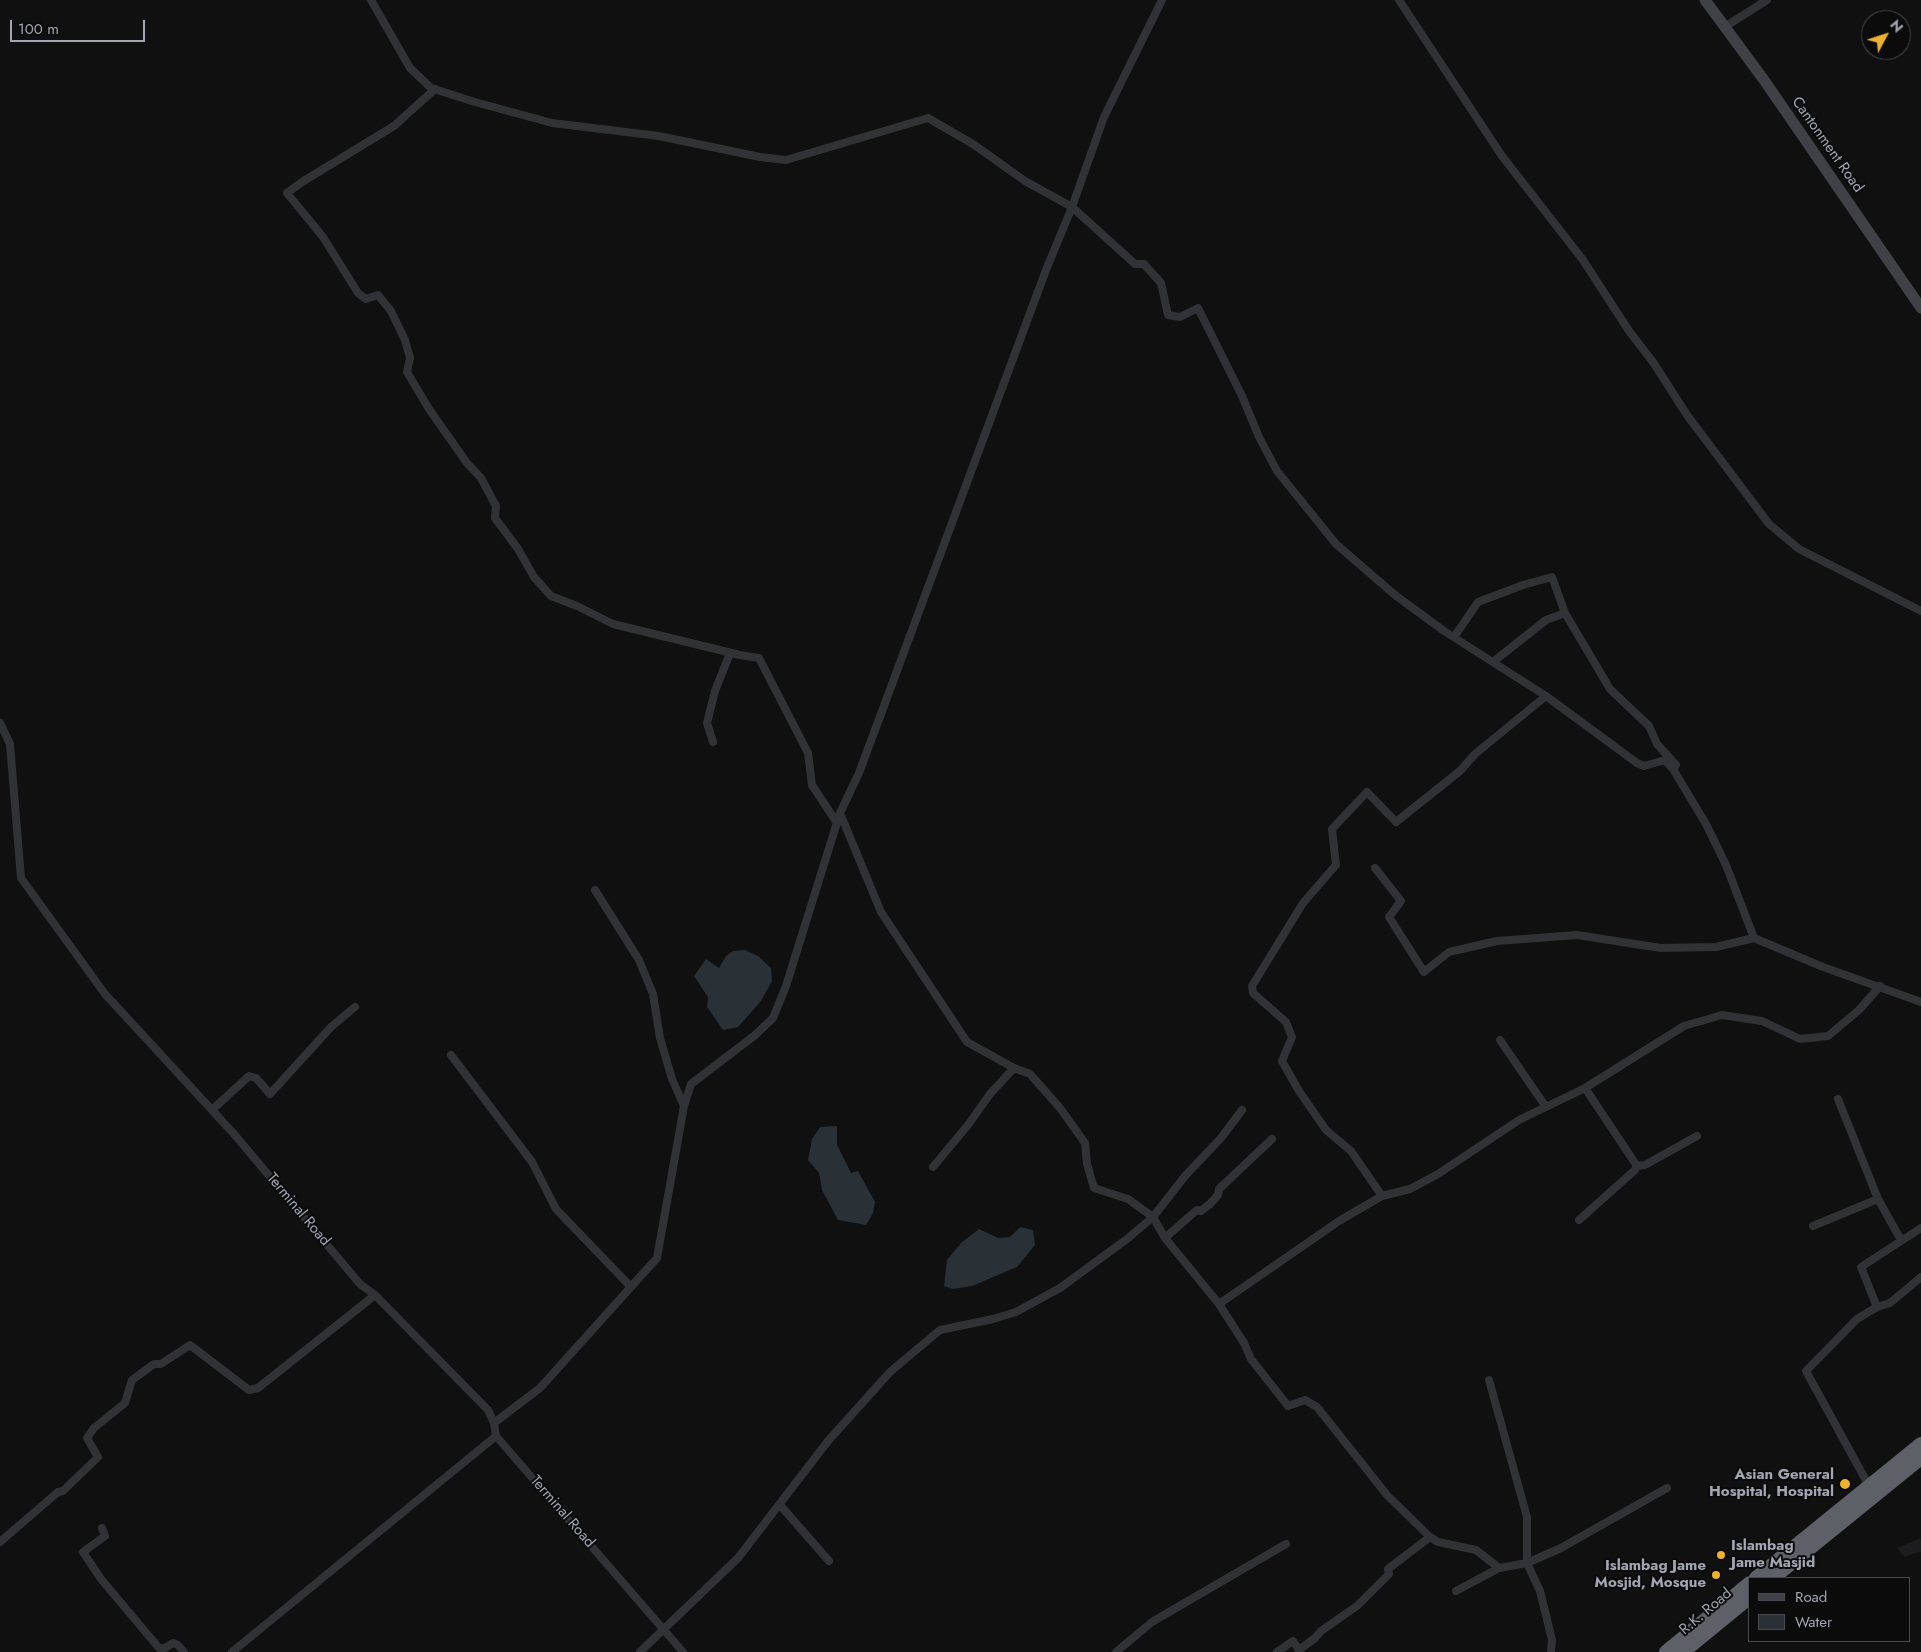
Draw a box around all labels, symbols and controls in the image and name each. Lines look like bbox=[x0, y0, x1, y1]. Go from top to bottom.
scale bar bbox=[12, 10, 148, 42]
north arrow bbox=[1861, 10, 1911, 60]
text: N bbox=[1885, 15, 1908, 37]
text: 100 m bbox=[18, 18, 59, 40]
street label: Cantonment Road bbox=[1787, 94, 1867, 196]
street label: Terminal Road bbox=[262, 1170, 334, 1250]
place label: Asian General Hospital, Hospital bbox=[1709, 1466, 1834, 1501]
street label: Terminal Road bbox=[526, 1472, 598, 1552]
marker: Asian General Hospital, Hospital bbox=[1838, 1477, 1852, 1491]
place label: Islambag Jame Masjid bbox=[1731, 1537, 1815, 1572]
marker: Islambag Jame Masjid bbox=[1715, 1549, 1727, 1561]
place label: Islambag Jame Mosjid, Mosque bbox=[1595, 1557, 1706, 1592]
marker: Islambag Jame Mosjid, Mosque bbox=[1710, 1569, 1722, 1581]
legend bbox=[1748, 1577, 1911, 1642]
street label: R.K. Road bbox=[1676, 1585, 1736, 1639]
text: Road bbox=[1795, 1586, 1827, 1608]
text: Water bbox=[1795, 1611, 1832, 1633]

